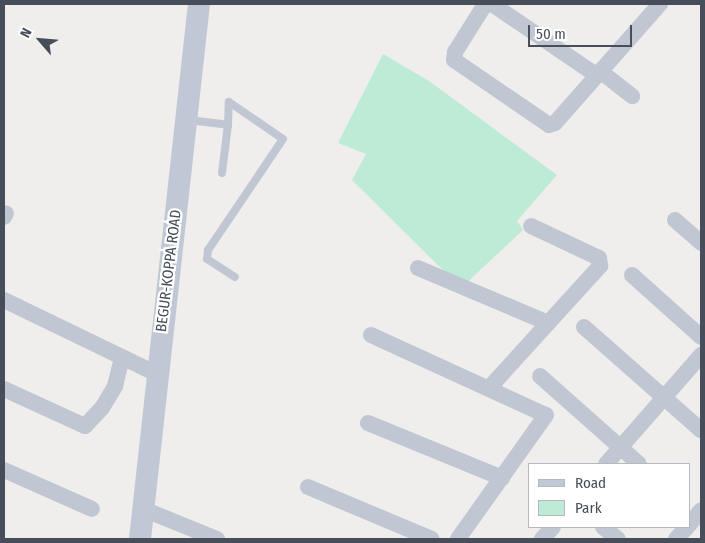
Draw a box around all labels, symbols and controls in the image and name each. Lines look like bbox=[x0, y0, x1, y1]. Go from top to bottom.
north arrow bbox=[15, 15, 65, 65]
scale bar bbox=[530, 15, 634, 47]
text: N bbox=[17, 25, 36, 41]
text: 50 m bbox=[536, 25, 566, 43]
street label: BEGUR-KOPPA ROAD bbox=[153, 209, 185, 333]
legend bbox=[528, 463, 690, 528]
text: Road bbox=[575, 474, 606, 492]
text: Park bbox=[575, 499, 602, 517]

